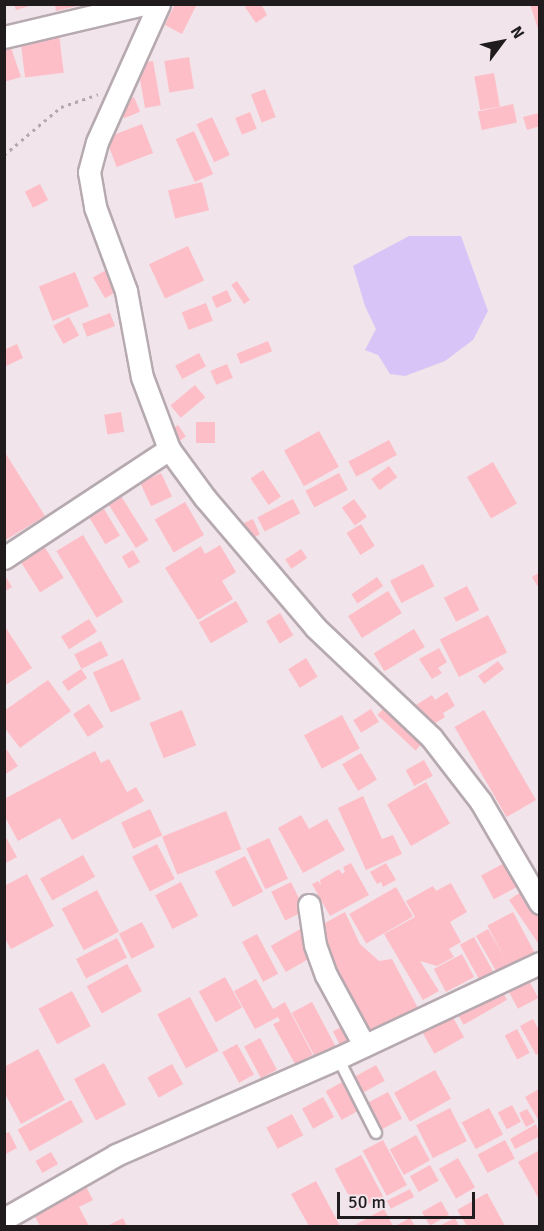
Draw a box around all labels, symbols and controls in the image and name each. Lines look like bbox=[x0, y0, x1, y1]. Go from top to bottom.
north arrow bbox=[472, 12, 532, 72]
text: N bbox=[506, 22, 529, 42]
scale bar bbox=[340, 1180, 478, 1218]
text: 50 m bbox=[348, 1191, 386, 1213]

